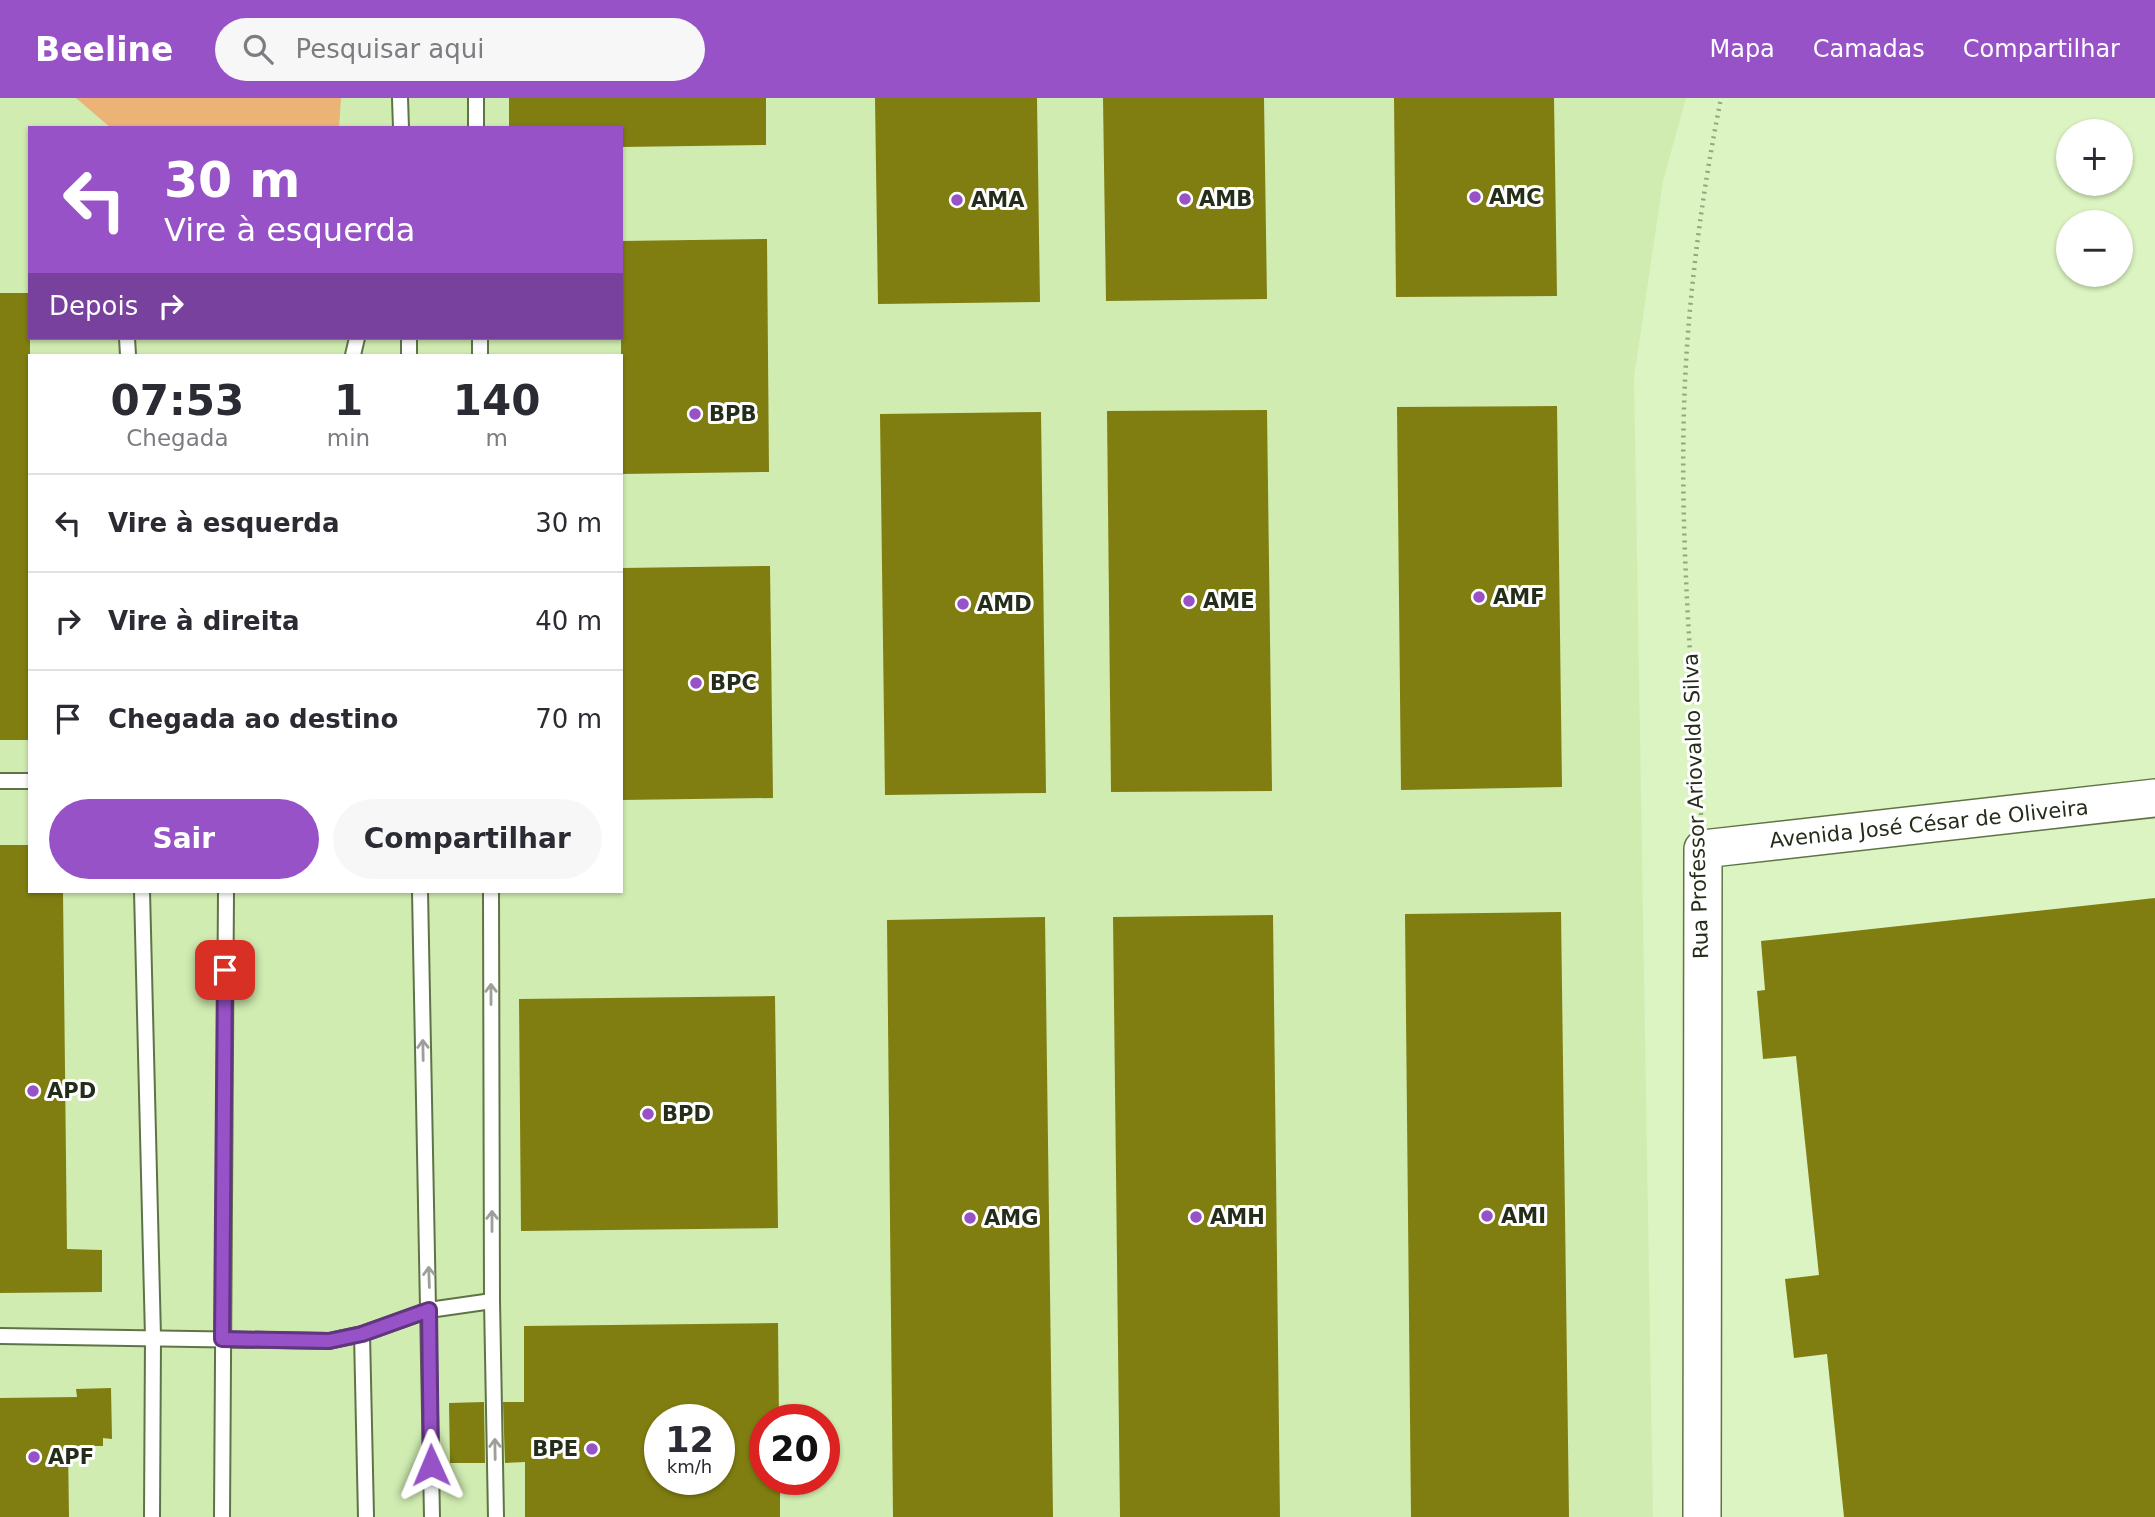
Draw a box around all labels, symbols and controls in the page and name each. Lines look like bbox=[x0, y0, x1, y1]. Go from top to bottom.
search box bbox=[215, 18, 705, 81]
text: Beeline bbox=[35, 30, 173, 69]
icon: search bbox=[239, 30, 277, 68]
text: Pesquisar aqui bbox=[295, 34, 485, 64]
text: Mapa bbox=[1709, 35, 1775, 63]
text: Camadas bbox=[1813, 35, 1925, 63]
text: Compartilhar bbox=[1963, 35, 2120, 63]
map controls bbox=[2056, 119, 2133, 287]
button: + bbox=[2056, 119, 2133, 196]
text: 30 m bbox=[164, 152, 300, 209]
icon: left bbox=[49, 154, 140, 245]
place label: AMC bbox=[1489, 185, 1542, 209]
place label: AMB bbox=[1199, 187, 1252, 211]
place label: AMA bbox=[971, 188, 1025, 212]
marker: AMC bbox=[1467, 189, 1483, 205]
marker: AMB bbox=[1177, 191, 1193, 207]
marker: AMA bbox=[949, 192, 965, 208]
button: − bbox=[2056, 210, 2133, 287]
text: Vire à esquerda bbox=[164, 211, 415, 249]
icon: right bbox=[152, 287, 190, 325]
text: Depois bbox=[49, 291, 138, 321]
text: 07:53 bbox=[111, 376, 244, 425]
text: 1 bbox=[334, 376, 363, 425]
text: 140 bbox=[453, 376, 540, 425]
place label: BPB bbox=[709, 402, 756, 426]
marker: BPB bbox=[687, 406, 703, 422]
text: Chegada bbox=[126, 425, 229, 451]
text: min bbox=[327, 425, 370, 451]
text: m bbox=[485, 425, 508, 451]
icon: left bbox=[49, 504, 87, 542]
text: Vire à esquerda bbox=[108, 508, 340, 538]
text: 30 m bbox=[535, 508, 602, 538]
place label: AMF bbox=[1493, 585, 1545, 609]
place label: AME bbox=[1203, 589, 1255, 613]
marker: AMF bbox=[1471, 589, 1487, 605]
place label: AMD bbox=[977, 592, 1032, 616]
marker: AME bbox=[1181, 593, 1197, 609]
marker: AMD bbox=[955, 596, 971, 612]
icon: right bbox=[49, 602, 87, 640]
text: Vire à direita bbox=[108, 606, 300, 636]
text: 40 m bbox=[535, 606, 602, 636]
street label: Rua Professor Ariovaldo Silva bbox=[1679, 653, 1713, 959]
place label: BPC bbox=[710, 671, 757, 695]
marker: BPC bbox=[688, 675, 704, 691]
icon: arrive bbox=[49, 700, 87, 738]
text: Chegada ao destino bbox=[108, 704, 398, 734]
text: 70 m bbox=[535, 704, 602, 734]
street label: Avenida José César de Oliveira bbox=[1768, 795, 2090, 853]
button: Sair bbox=[49, 799, 319, 879]
button: Compartilhar bbox=[333, 799, 602, 879]
pin bbox=[195, 940, 255, 1000]
icon: arrive bbox=[206, 951, 244, 989]
one-way arrow bbox=[484, 983, 498, 1006]
one-way arrow bbox=[416, 1039, 429, 1062]
place label: APD bbox=[47, 1079, 96, 1103]
marker: APD bbox=[25, 1083, 41, 1099]
place label: BPD bbox=[662, 1102, 711, 1126]
marker: BPD bbox=[640, 1106, 656, 1122]
place label: AMI bbox=[1501, 1204, 1546, 1228]
place label: AMH bbox=[1210, 1205, 1265, 1229]
place label: AMG bbox=[984, 1206, 1038, 1230]
marker: AMI bbox=[1479, 1208, 1495, 1224]
marker: AMH bbox=[1188, 1209, 1204, 1225]
one-way arrow bbox=[485, 1210, 499, 1233]
marker: AMG bbox=[962, 1210, 978, 1226]
one-way arrow bbox=[422, 1266, 435, 1289]
speed limit sign: 20 bbox=[749, 1404, 840, 1495]
text: 12 bbox=[665, 1420, 714, 1460]
position arrow bbox=[394, 1428, 468, 1502]
place label: BPE bbox=[532, 1437, 578, 1461]
one-way arrow bbox=[488, 1438, 502, 1461]
marker: BPE bbox=[584, 1441, 600, 1457]
place label: APF bbox=[48, 1445, 94, 1469]
marker: APF bbox=[26, 1449, 42, 1465]
text: km/h bbox=[667, 1456, 712, 1477]

